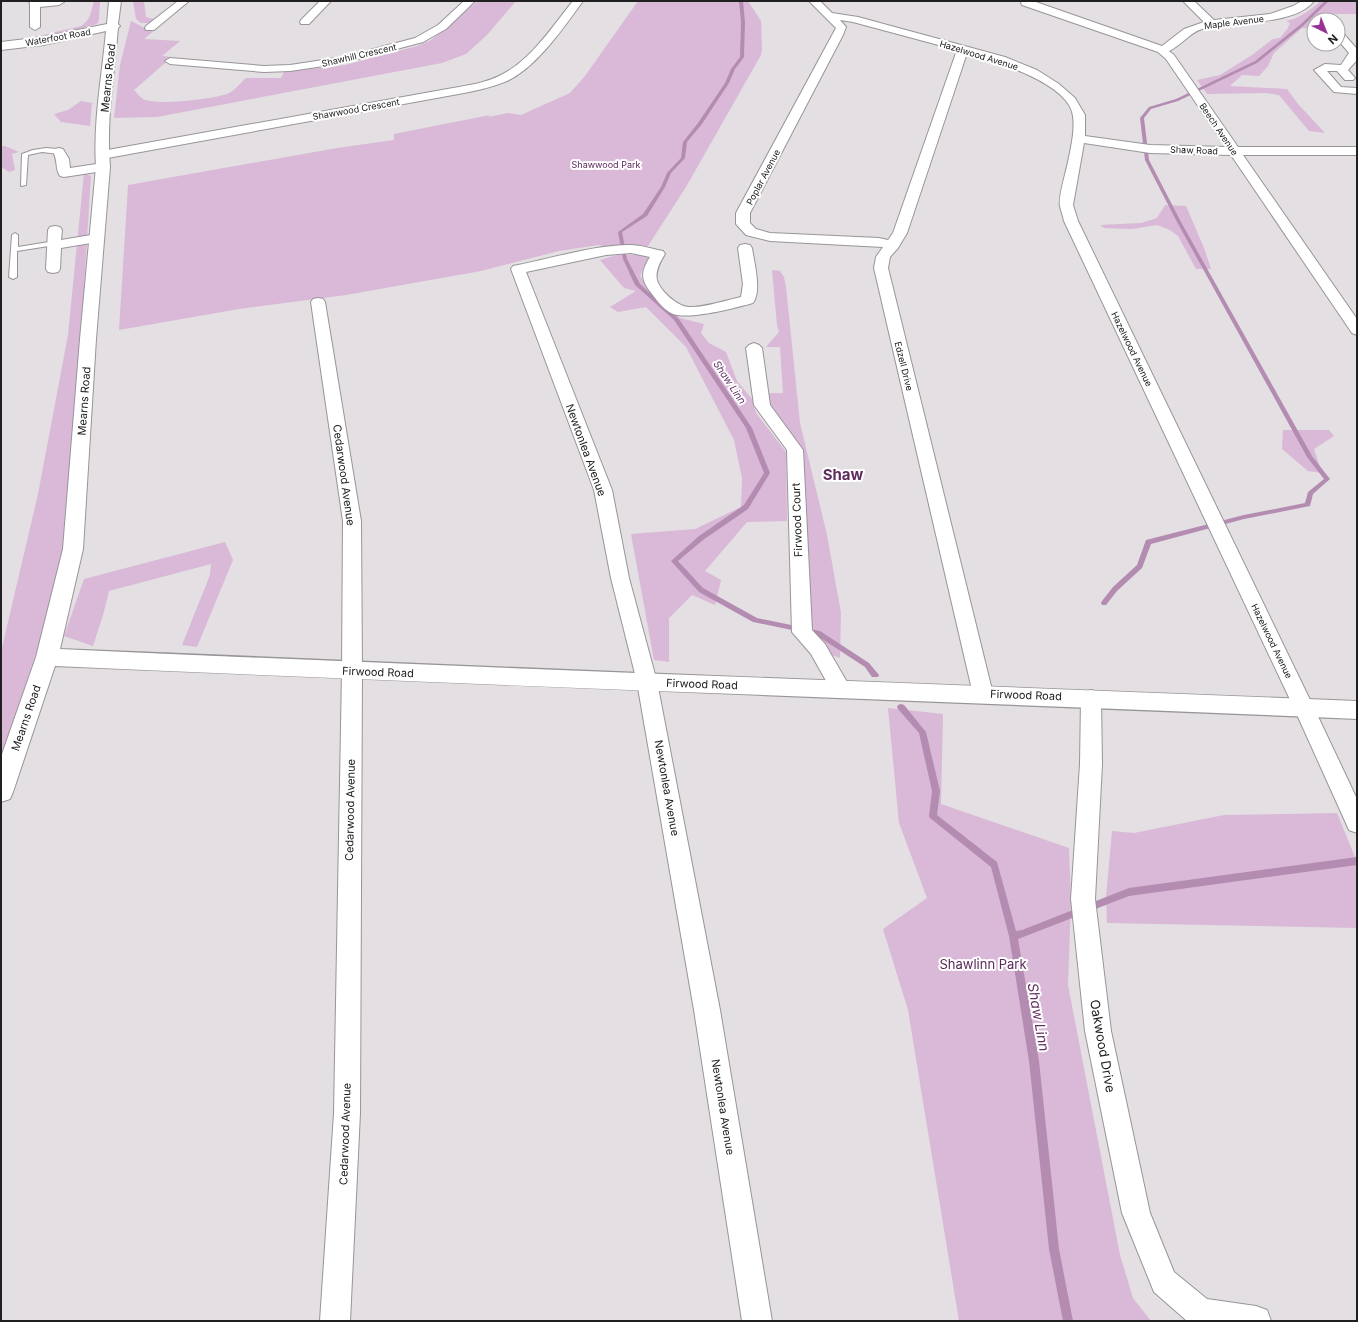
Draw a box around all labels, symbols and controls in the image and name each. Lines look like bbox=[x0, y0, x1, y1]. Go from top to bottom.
north arrow bbox=[1306, 12, 1346, 52]
street label: Maple Avenue bbox=[1203, 13, 1265, 31]
street label: Waterfoot Road bbox=[24, 26, 92, 48]
text: N bbox=[1325, 31, 1341, 47]
street label: Hazelwood Avenue bbox=[938, 38, 1020, 72]
street label: Shawhill Crescent bbox=[321, 41, 397, 69]
street label: Mearns Road bbox=[97, 43, 119, 113]
street label: Shawwood Crescent bbox=[312, 96, 400, 122]
street label: Beech Avenue bbox=[1197, 101, 1241, 157]
street label: Shaw Road bbox=[1170, 144, 1218, 156]
street label: Poplar Avenue bbox=[744, 147, 782, 207]
park label: Shawwood Park bbox=[572, 159, 640, 170]
street label: Hazelwood Avenue bbox=[1109, 310, 1155, 388]
street label: Edzell Drive bbox=[893, 340, 915, 392]
water label: Shaw Linn bbox=[711, 358, 749, 406]
street label: Mearns Road bbox=[75, 366, 93, 436]
street label: Newtonlea Avenue bbox=[563, 402, 609, 498]
street label: Cedarwood Avenue bbox=[330, 423, 358, 527]
district label: Shaw bbox=[823, 465, 864, 484]
street label: Firwood Court bbox=[789, 482, 805, 557]
street label: Hazelwood Avenue bbox=[1249, 602, 1295, 680]
street label: Firwood Road bbox=[342, 664, 414, 680]
street label: Firwood Road bbox=[666, 676, 738, 692]
street label: Mearns Road bbox=[8, 683, 44, 753]
street label: Firwood Road bbox=[990, 687, 1062, 703]
street label: Newtonlea Avenue bbox=[652, 739, 682, 837]
street label: Cedarwood Avenue bbox=[342, 759, 358, 861]
park label: Shawlinn Park bbox=[939, 956, 1027, 972]
water label: Shaw Linn bbox=[1025, 981, 1053, 1053]
street label: Oakwood Drive bbox=[1087, 998, 1119, 1094]
street label: Newtonlea Avenue bbox=[708, 1058, 738, 1156]
street label: Cedarwood Avenue bbox=[336, 1083, 354, 1185]

